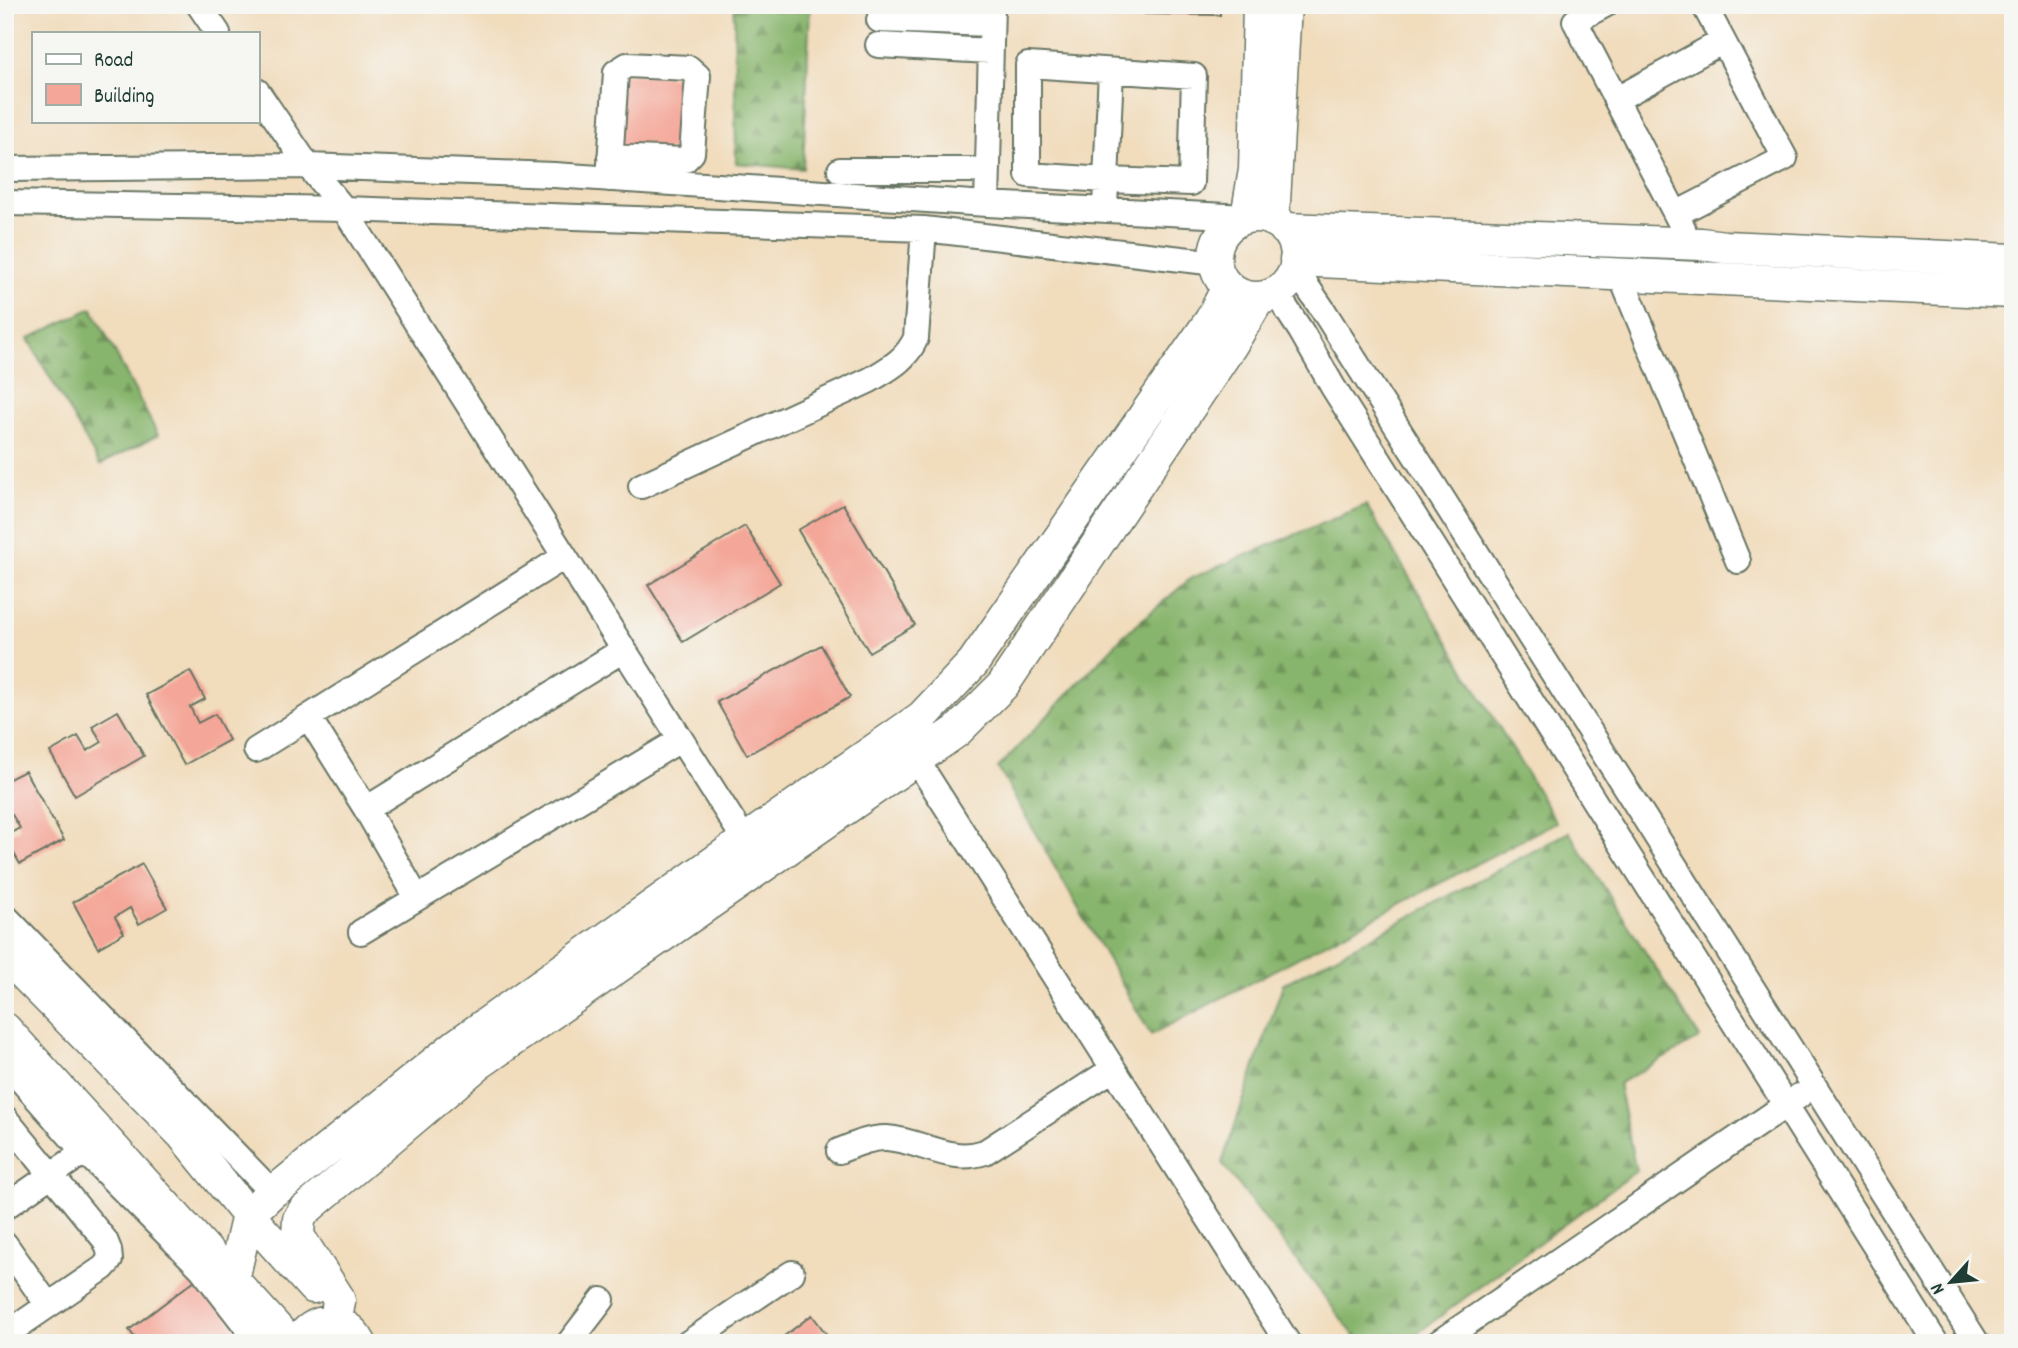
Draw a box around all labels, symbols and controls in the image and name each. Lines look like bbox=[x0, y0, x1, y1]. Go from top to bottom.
legend bbox=[32, 32, 259, 122]
text: Road bbox=[94, 47, 133, 77]
text: Building bbox=[94, 83, 154, 113]
north arrow bbox=[1916, 1246, 1986, 1316]
text: N bbox=[1925, 1278, 1953, 1298]

